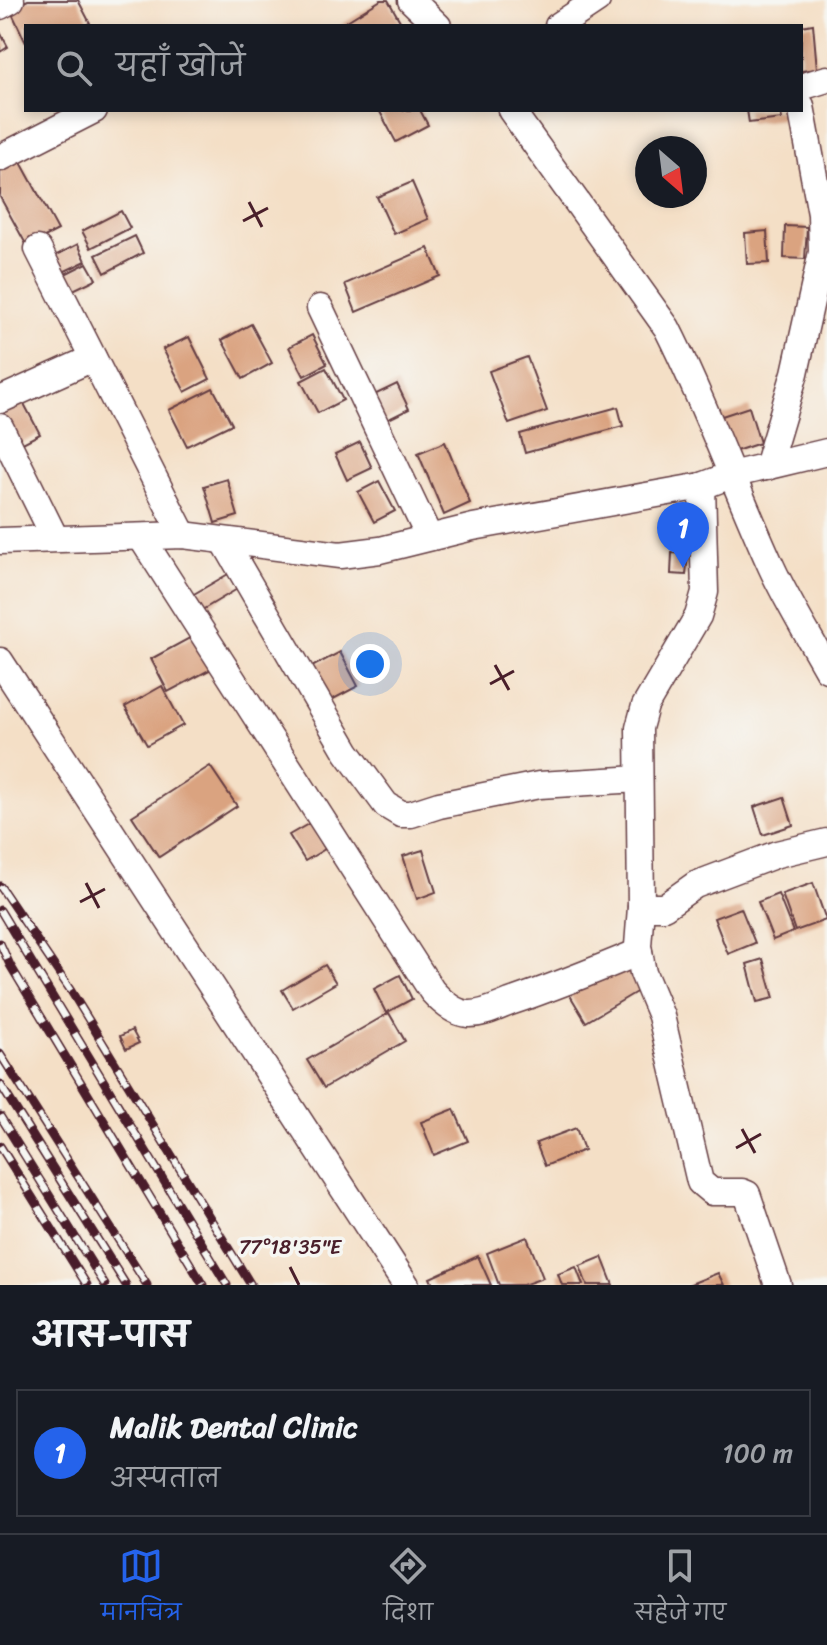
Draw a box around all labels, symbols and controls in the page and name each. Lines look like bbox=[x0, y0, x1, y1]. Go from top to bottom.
search box bbox=[24, 24, 803, 112]
text: यहाँ खोजें bbox=[116, 39, 245, 93]
icon: search bbox=[52, 46, 96, 90]
north arrow bbox=[635, 136, 707, 208]
pin: 1 bbox=[657, 502, 709, 568]
your location bbox=[350, 644, 390, 684]
text: 77°18'35"E bbox=[239, 1230, 343, 1265]
text: आस-पास bbox=[32, 1305, 190, 1365]
text: Malik Dental Clinic bbox=[110, 1400, 358, 1454]
text: 1 bbox=[54, 1430, 66, 1476]
text: 100 m bbox=[722, 1430, 793, 1476]
text: अस्पताल bbox=[110, 1455, 220, 1501]
tab: मानचित्र bbox=[101, 1544, 182, 1637]
tab: दिशा bbox=[383, 1544, 433, 1637]
tab: सहेजे गए bbox=[635, 1544, 726, 1637]

